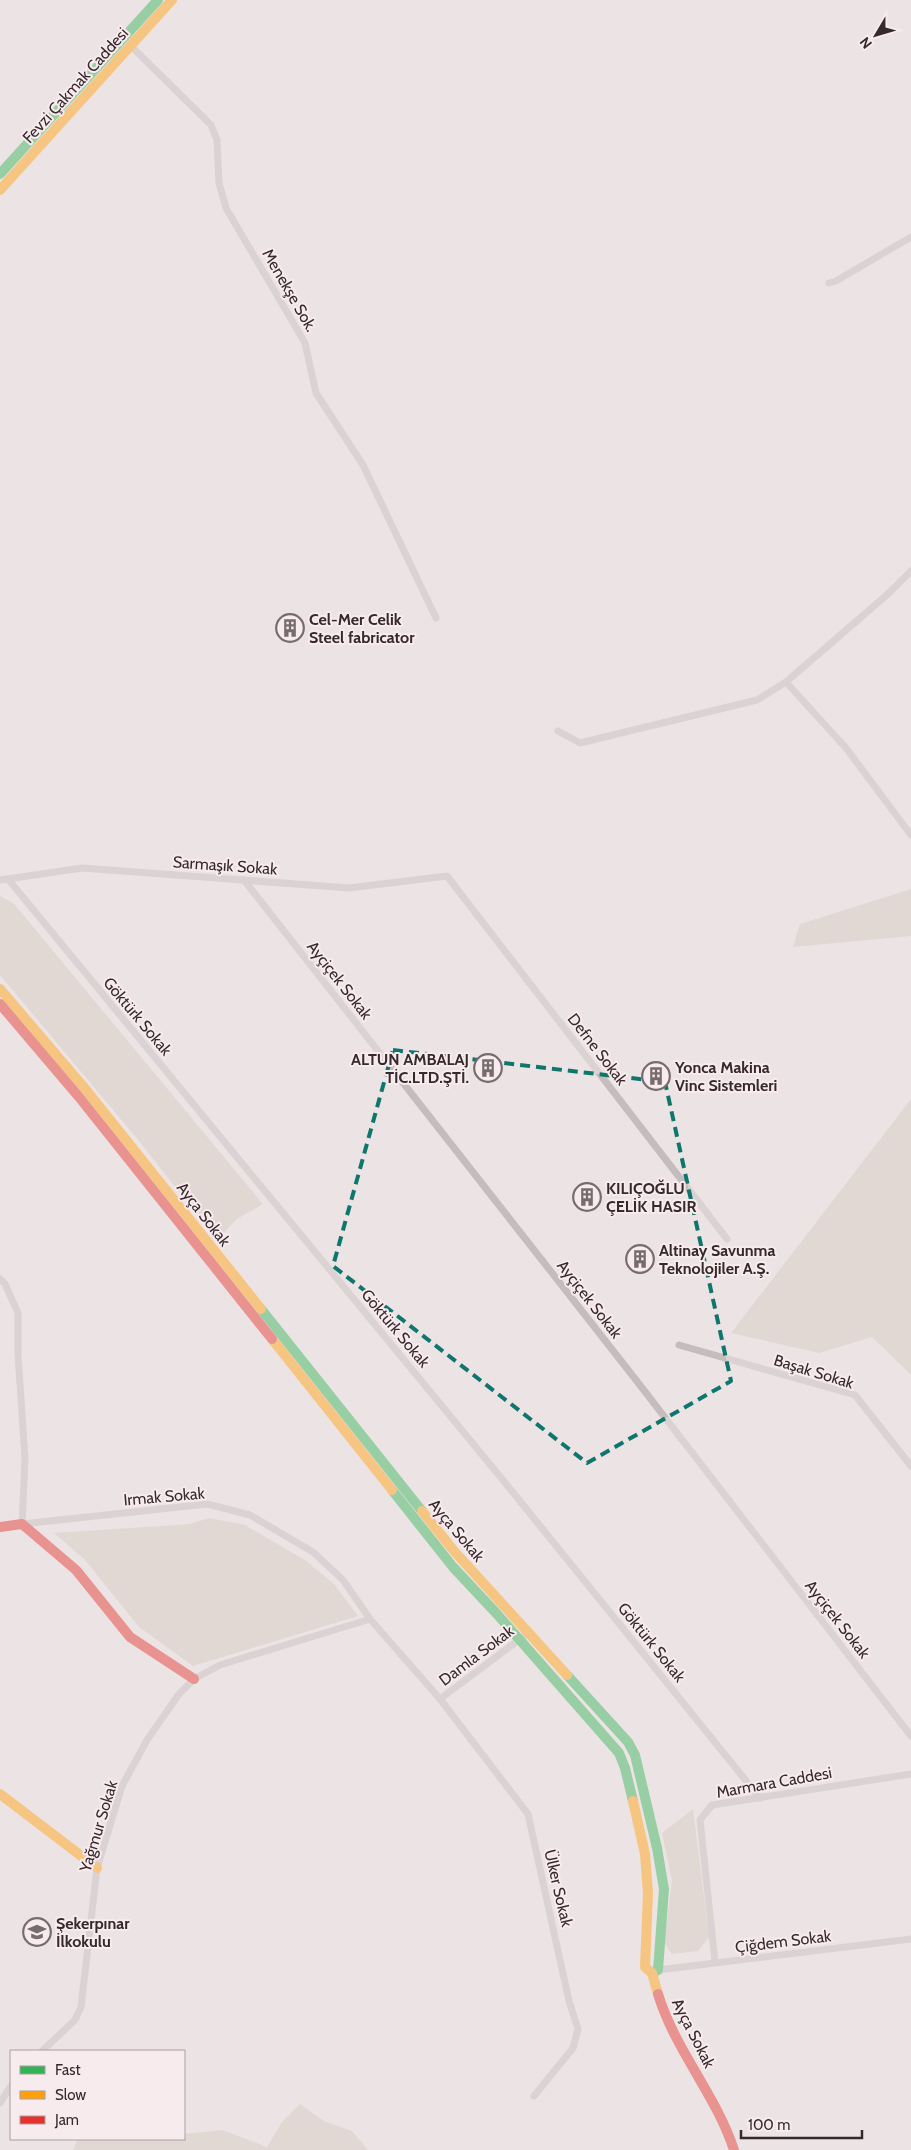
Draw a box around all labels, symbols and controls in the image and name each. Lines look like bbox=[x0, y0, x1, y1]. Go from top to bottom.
north arrow bbox=[851, 10, 901, 60]
street label: Fevzi Çakmak Caddesi bbox=[18, 24, 132, 147]
text: N bbox=[856, 34, 876, 52]
street label: Menekşe Sok. bbox=[258, 246, 321, 335]
place label: Cel-Mer Celik Steel fabricator bbox=[309, 610, 415, 647]
building icon: Cel-Mer Celik Steel fabricator bbox=[275, 613, 305, 643]
street label: Sarmaşık Sokak bbox=[172, 852, 279, 879]
street label: Ayçiçek Sokak bbox=[303, 937, 377, 1024]
street label: Göktürk Sokak bbox=[99, 973, 176, 1060]
street label: Defne Sokak bbox=[564, 1010, 632, 1090]
place label: ALTUN AMBALAJ TİC.LTD.ŞTİ. bbox=[351, 1050, 469, 1087]
building icon: ALTUN AMBALAJ TİC.LTD.ŞTİ. bbox=[473, 1053, 503, 1083]
place label: Yonca Makina Vinc Sistemleri bbox=[674, 1058, 777, 1095]
building icon: Yonca Makina Vinc Sistemleri bbox=[641, 1061, 671, 1091]
street label: Ayça Sokak bbox=[173, 1179, 235, 1251]
place label: KILIÇOĞLU ÇELİK HASIR bbox=[606, 1179, 696, 1216]
building icon: KILIÇOĞLU ÇELİK HASIR bbox=[572, 1182, 602, 1212]
place label: Altinay Savunma Teknolojiler A.Ş. bbox=[659, 1241, 775, 1278]
building icon: Altinay Savunma Teknolojiler A.Ş. bbox=[625, 1244, 655, 1274]
street label: Ayçiçek Sokak bbox=[553, 1256, 627, 1343]
street label: Göktürk Sokak bbox=[357, 1285, 434, 1372]
street label: Başak Sokak bbox=[772, 1350, 857, 1393]
street label: Irmak Sokak bbox=[123, 1483, 206, 1510]
street label: Ayça Sokak bbox=[425, 1495, 489, 1566]
street label: Ayçiçek Sokak bbox=[801, 1576, 875, 1663]
street label: Göktürk Sokak bbox=[614, 1599, 690, 1686]
street label: Damla Sokak bbox=[435, 1621, 518, 1690]
street label: Marmara Caddesi bbox=[715, 1763, 833, 1802]
street label: Yağmur Sokak bbox=[75, 1777, 122, 1875]
street label: Ülker Sokak bbox=[540, 1848, 577, 1929]
place label: Şekerpınar İlkokulu bbox=[56, 1914, 130, 1951]
school or university icon: Şekerpınar İlkokulu bbox=[22, 1917, 52, 1947]
street label: Çiğdem Sokak bbox=[734, 1926, 833, 1957]
street label: Ayça Sokak bbox=[668, 1995, 720, 2072]
legend bbox=[10, 2050, 185, 2140]
text: Fast bbox=[55, 2061, 80, 2079]
text: Slow bbox=[55, 2086, 86, 2104]
scale bar bbox=[741, 2108, 862, 2140]
text: Jam bbox=[54, 2111, 79, 2129]
text: 100 m bbox=[748, 2116, 790, 2134]

